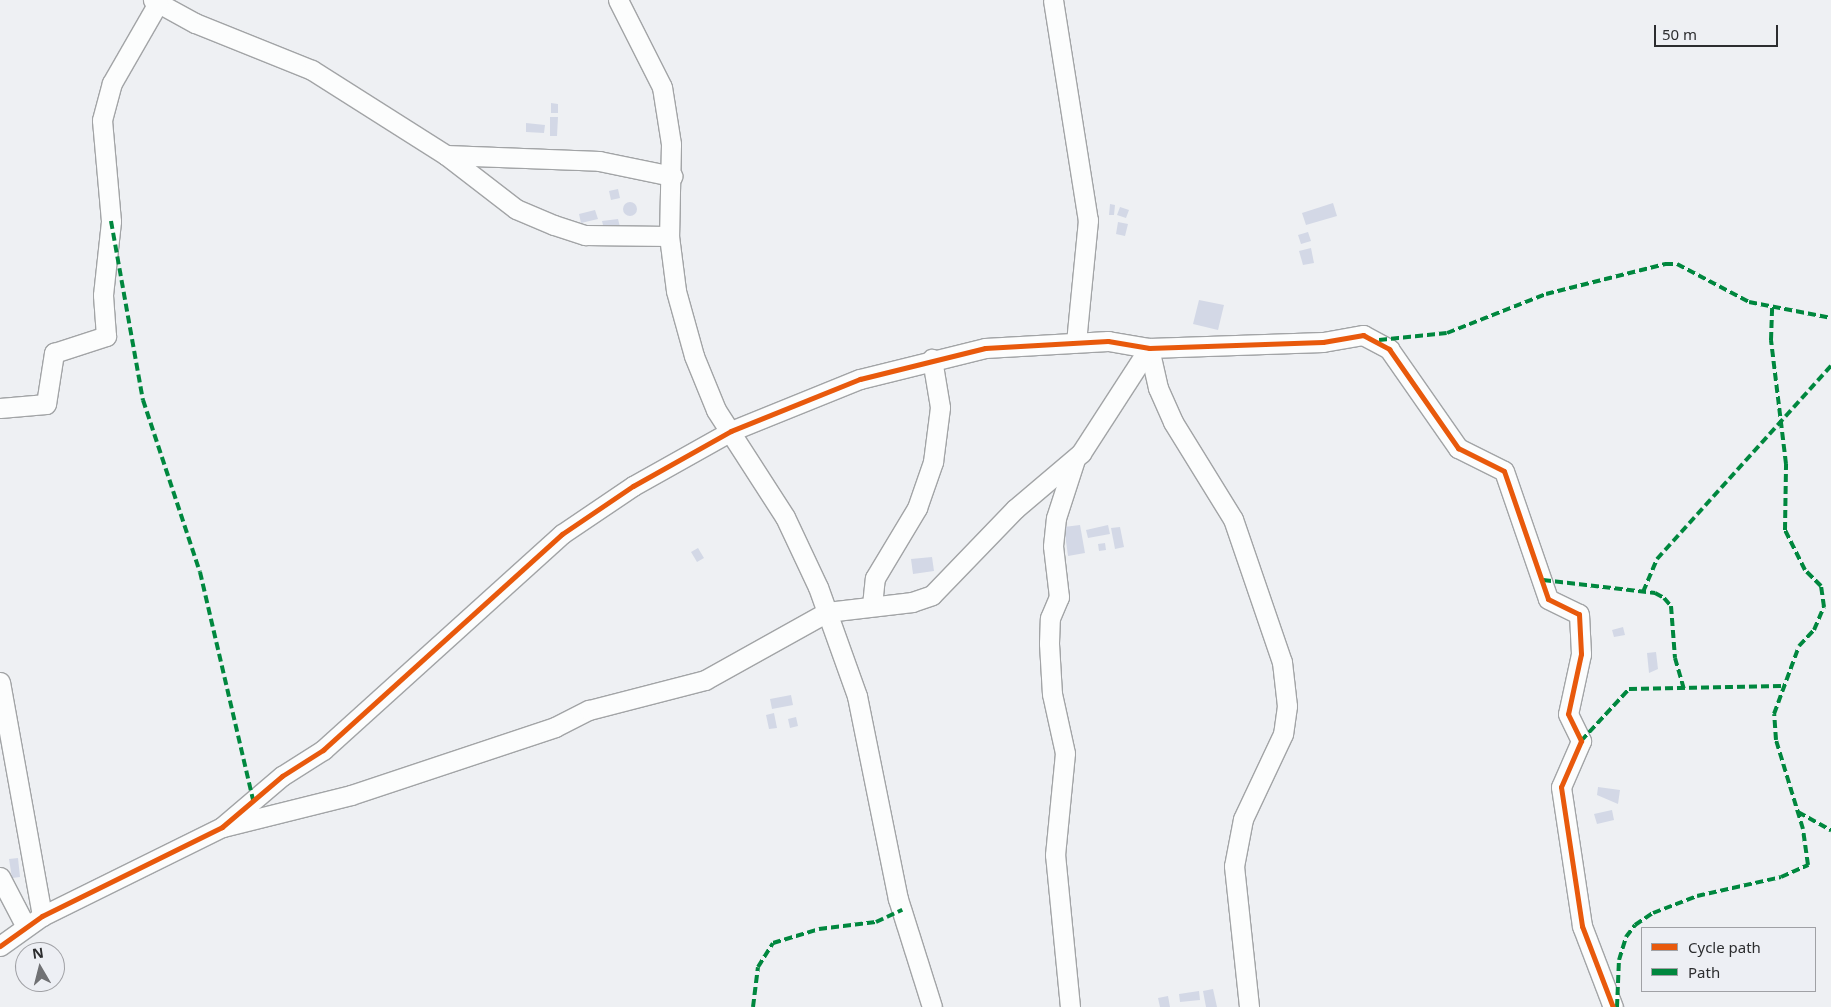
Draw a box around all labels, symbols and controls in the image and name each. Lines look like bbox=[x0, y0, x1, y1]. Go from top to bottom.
scale bar bbox=[1656, 15, 1780, 47]
text: 50 m bbox=[1662, 24, 1697, 44]
legend bbox=[1641, 927, 1816, 992]
text: Cycle path bbox=[1688, 937, 1761, 957]
north arrow bbox=[15, 942, 65, 992]
text: N bbox=[31, 942, 45, 963]
text: Path bbox=[1688, 962, 1720, 982]

